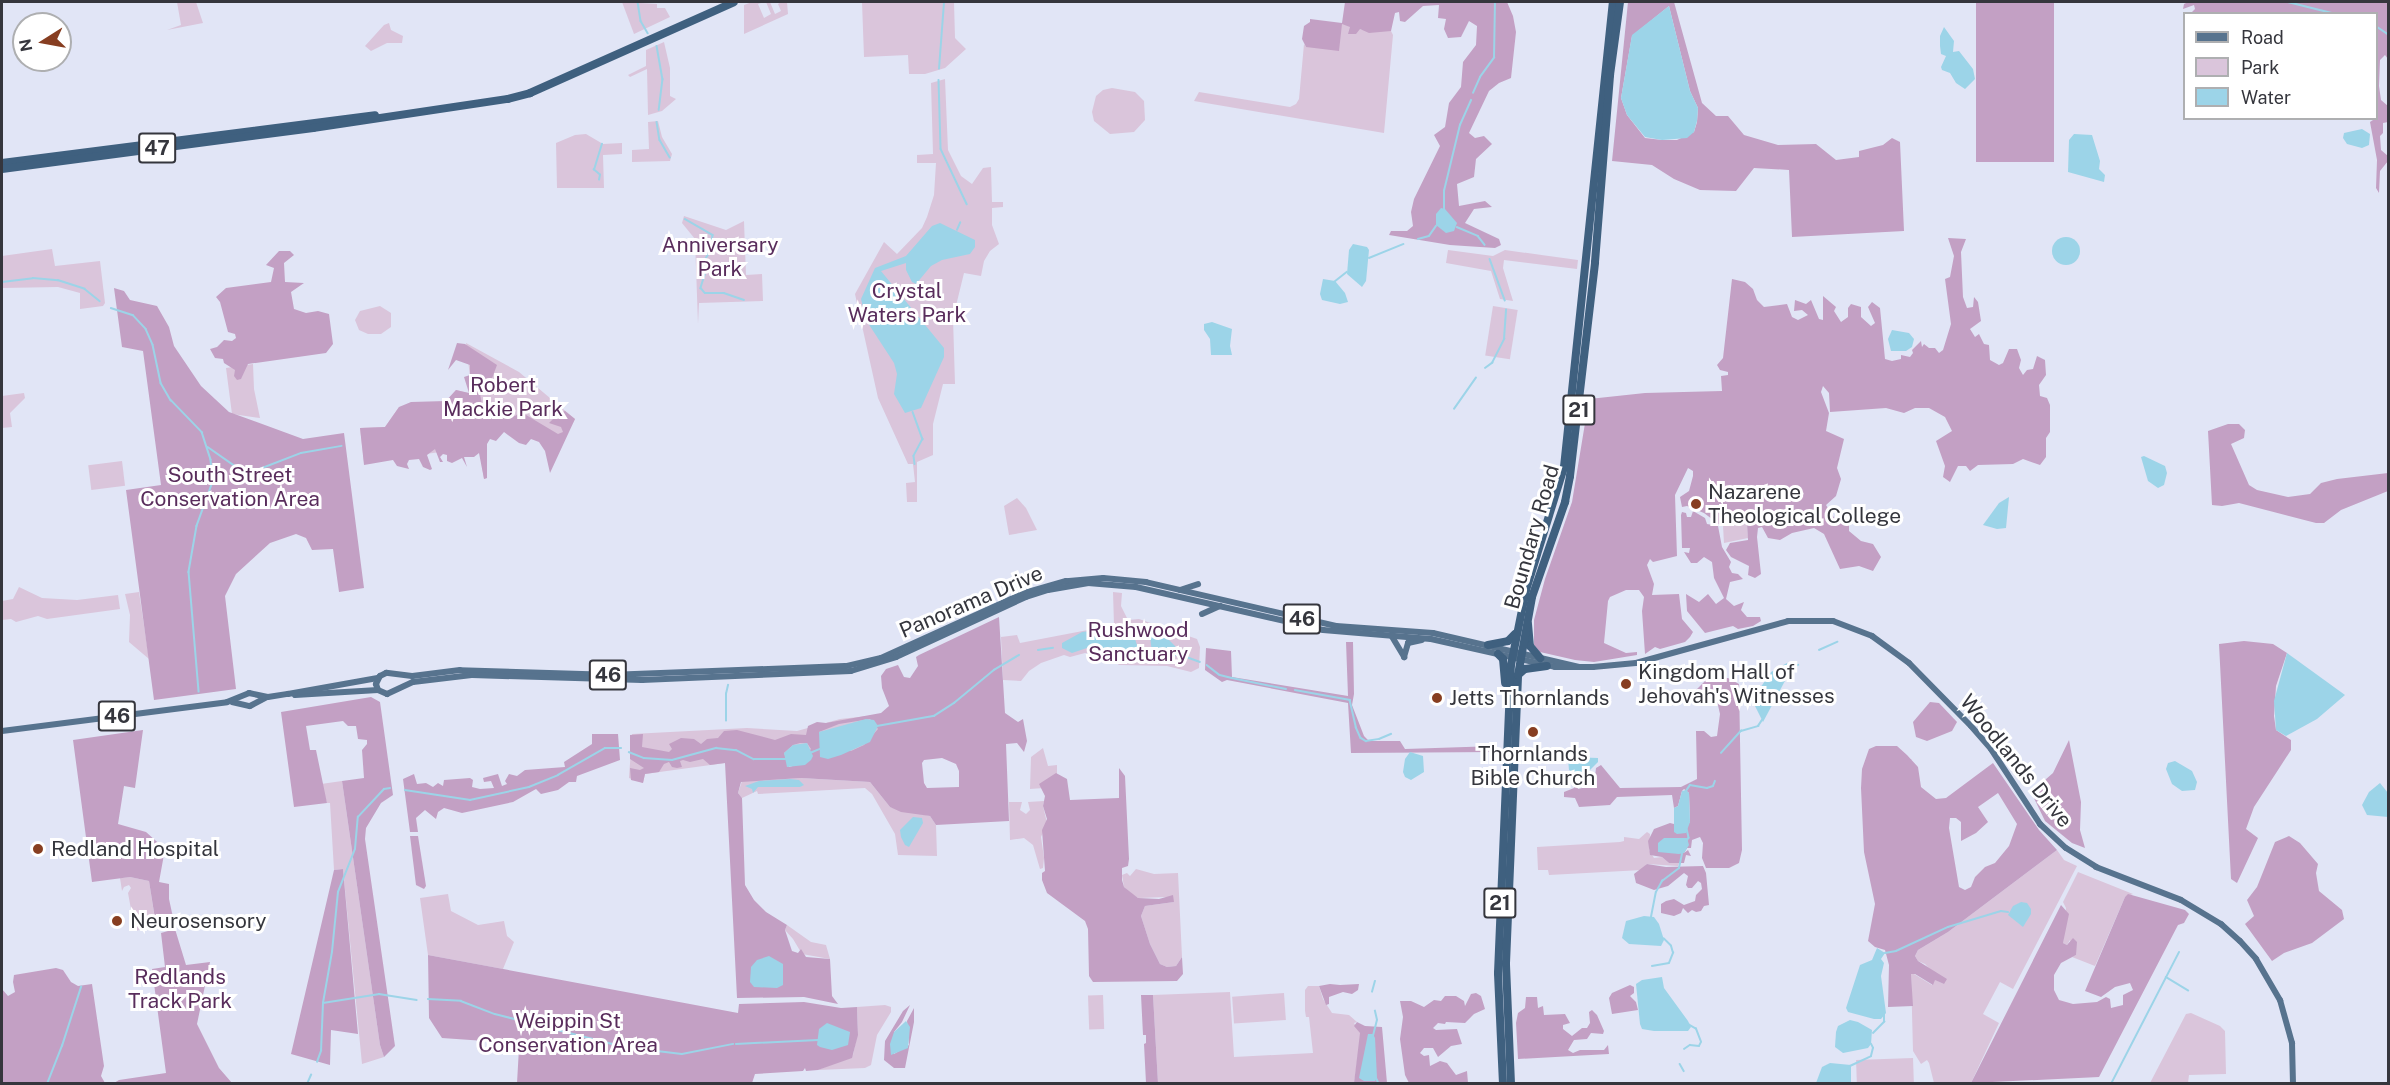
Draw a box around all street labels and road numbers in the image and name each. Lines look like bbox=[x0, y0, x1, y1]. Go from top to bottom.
road number: 47 bbox=[138, 131, 176, 165]
road number: 21 bbox=[1561, 393, 1597, 427]
street label: Boundary Road bbox=[1499, 462, 1565, 612]
street label: Panorama Drive bbox=[896, 560, 1046, 644]
road number: 46 bbox=[1282, 602, 1322, 636]
road number: 46 bbox=[588, 658, 628, 692]
street label: Woodlands Drive bbox=[1955, 689, 2077, 833]
road number: 46 bbox=[98, 699, 136, 733]
road number: 21 bbox=[1482, 886, 1518, 920]

